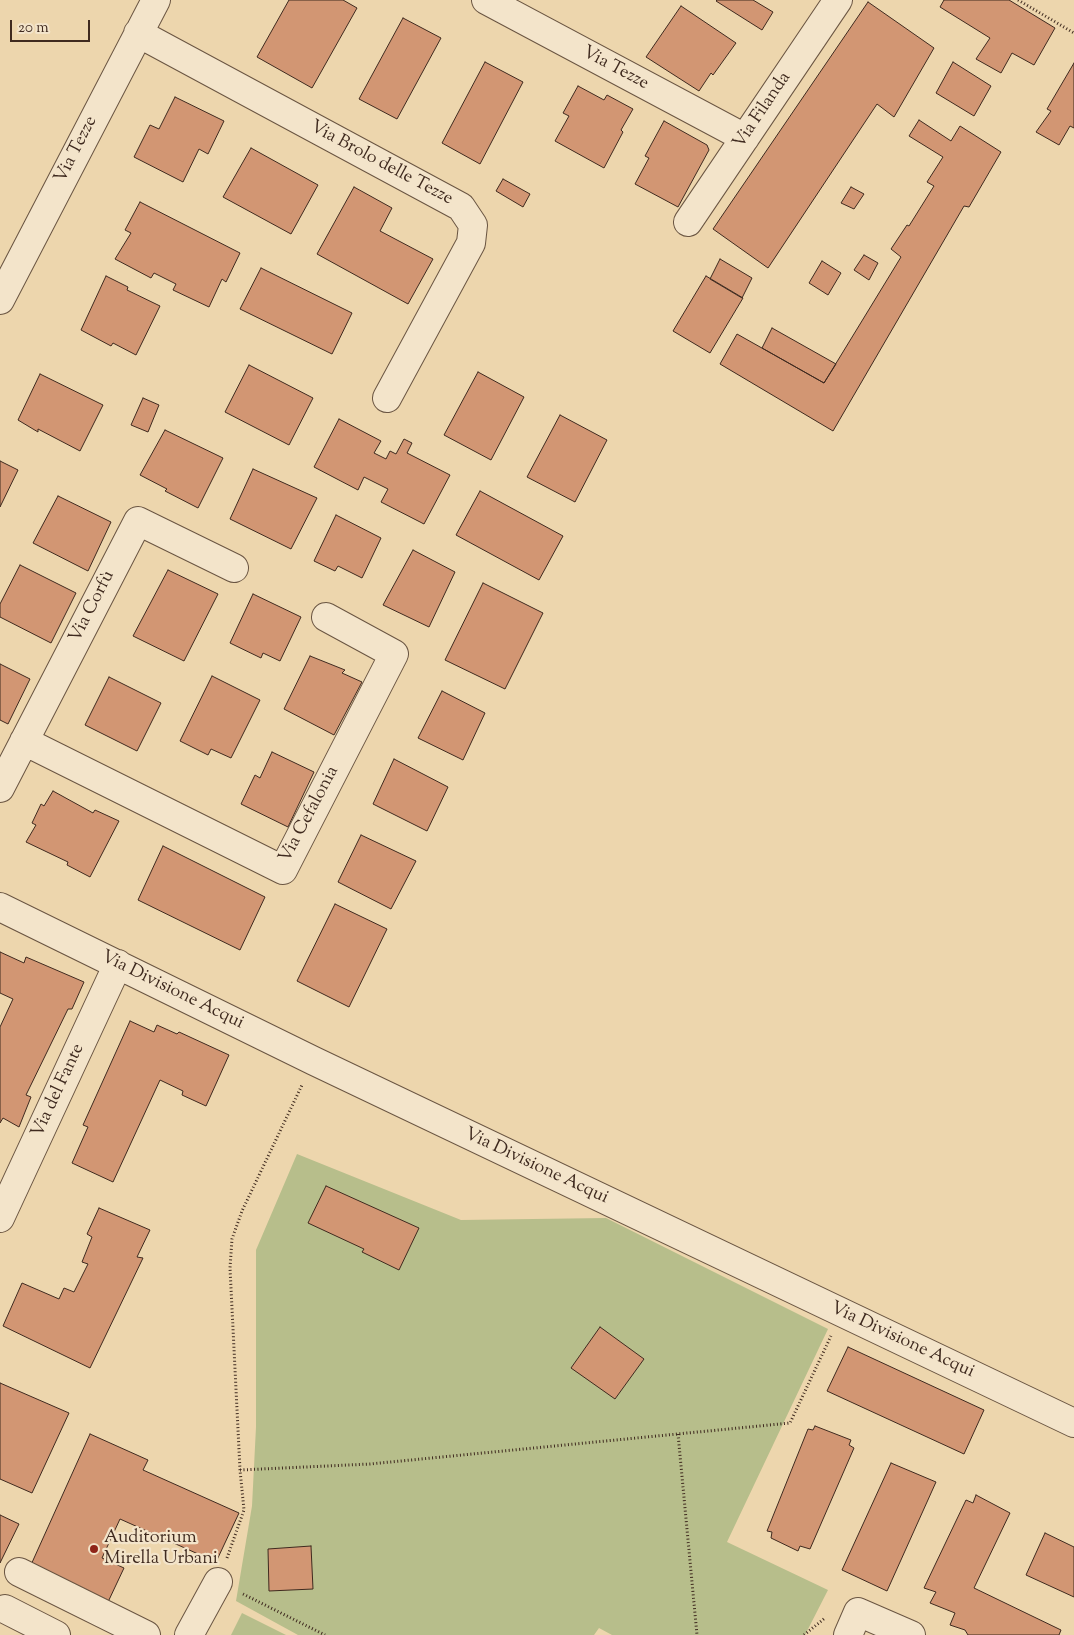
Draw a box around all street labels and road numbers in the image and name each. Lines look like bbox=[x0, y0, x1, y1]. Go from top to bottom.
street label: Via Tezze bbox=[578, 43, 652, 95]
street label: Via Filanda bbox=[730, 69, 796, 153]
street label: Via Tezze bbox=[51, 113, 103, 187]
street label: Via Brolo delle Tezze bbox=[306, 117, 456, 211]
street label: Via Corfù bbox=[66, 567, 120, 647]
street label: Via Cefalonia bbox=[276, 763, 344, 867]
street label: Via Divisione Acqui bbox=[97, 947, 247, 1035]
street label: Via del Fante bbox=[28, 1041, 90, 1141]
street label: Via Divisione Acqui bbox=[461, 1124, 611, 1210]
street label: Via Divisione Acqui bbox=[827, 1298, 977, 1384]

